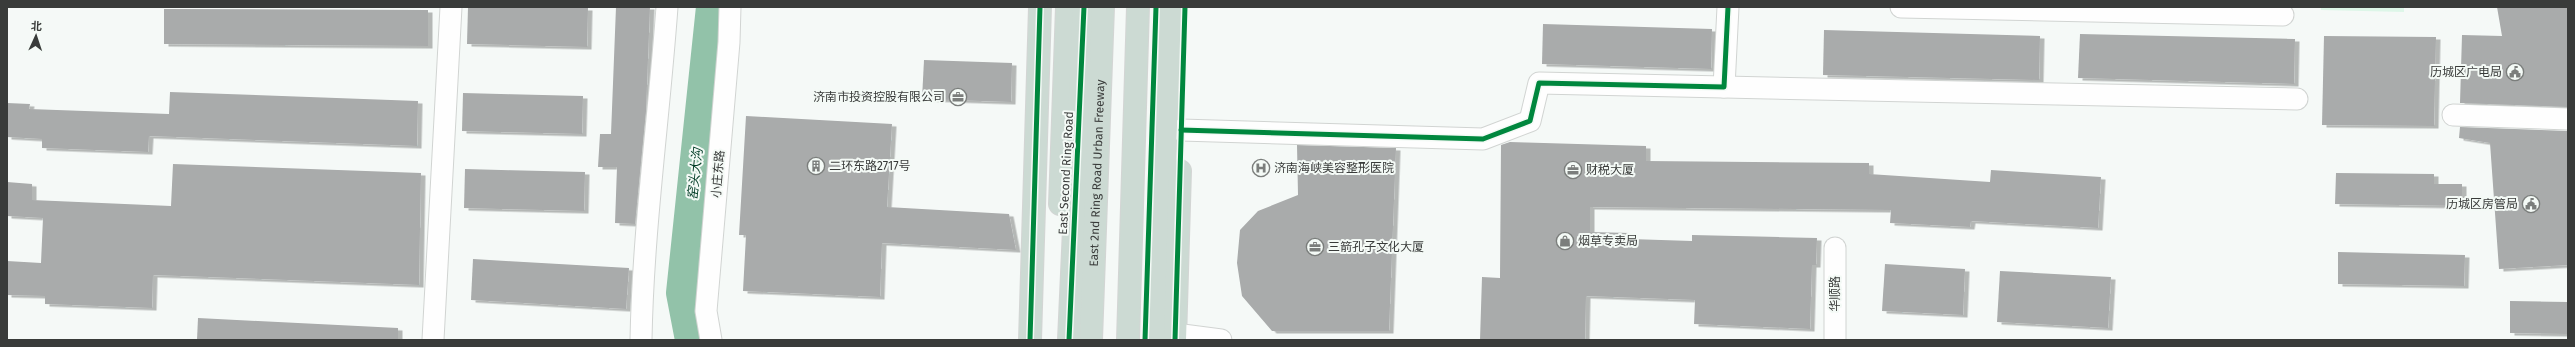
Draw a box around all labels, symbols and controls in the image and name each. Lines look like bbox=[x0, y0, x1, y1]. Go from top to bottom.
north arrow bbox=[16, 16, 56, 56]
text: 北 bbox=[31, 20, 42, 33]
public building icon: 历城区广电局 bbox=[2505, 62, 2525, 82]
place label: 历城区广电局 bbox=[2430, 65, 2502, 79]
street label: East 2nd Ring Road Urban Freeway bbox=[1087, 79, 1107, 267]
office icon: 济南市投资控股有限公司 bbox=[948, 87, 968, 107]
place label: 济南市投资控股有限公司 bbox=[813, 90, 945, 104]
street label: East Second Ring Road bbox=[1056, 111, 1076, 235]
water label: 窑头大沟 bbox=[685, 145, 705, 201]
street label: 小庄东路 bbox=[709, 149, 727, 199]
building icon: 二环东路2717号 bbox=[806, 156, 826, 176]
hospital icon: 济南海峡美容整形医院 bbox=[1251, 158, 1271, 178]
place label: 二环东路2717号 bbox=[829, 159, 910, 173]
office icon: 财税大厦 bbox=[1563, 160, 1583, 180]
place label: 济南海峡美容整形医院 bbox=[1274, 161, 1394, 175]
place label: 财税大厦 bbox=[1586, 163, 1634, 177]
public building icon: 历城区房管局 bbox=[2521, 194, 2541, 214]
place label: 历城区房管局 bbox=[2446, 197, 2518, 211]
shop icon: 烟草专卖局 bbox=[1555, 231, 1575, 251]
place label: 烟草专卖局 bbox=[1578, 234, 1638, 248]
office icon: 三箭孔子文化大厦 bbox=[1305, 237, 1325, 257]
place label: 三箭孔子文化大厦 bbox=[1328, 240, 1424, 254]
street label: 华顺路 bbox=[1828, 276, 1842, 312]

